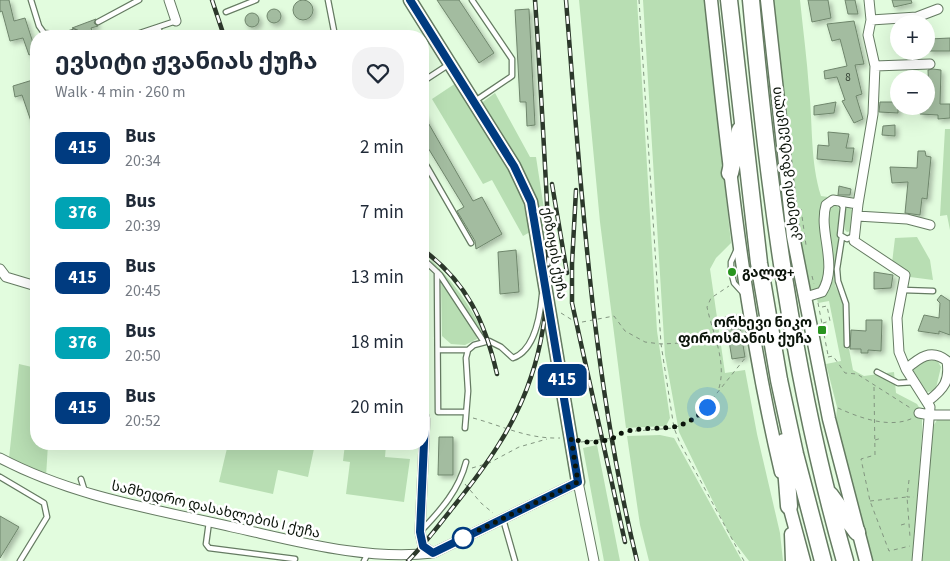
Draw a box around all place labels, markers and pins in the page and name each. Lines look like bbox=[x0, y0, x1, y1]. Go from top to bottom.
place label: გალფ+ bbox=[742, 263, 795, 283]
marker: გალფ+ bbox=[726, 266, 738, 278]
place label: ორხევი ნიკო ფიროსმანის ქუჩა bbox=[678, 313, 812, 349]
marker: ორხევი ნიკო ფიროსმანის ქუჩა bbox=[816, 324, 828, 336]
unlabelled marker bbox=[452, 527, 474, 549]

